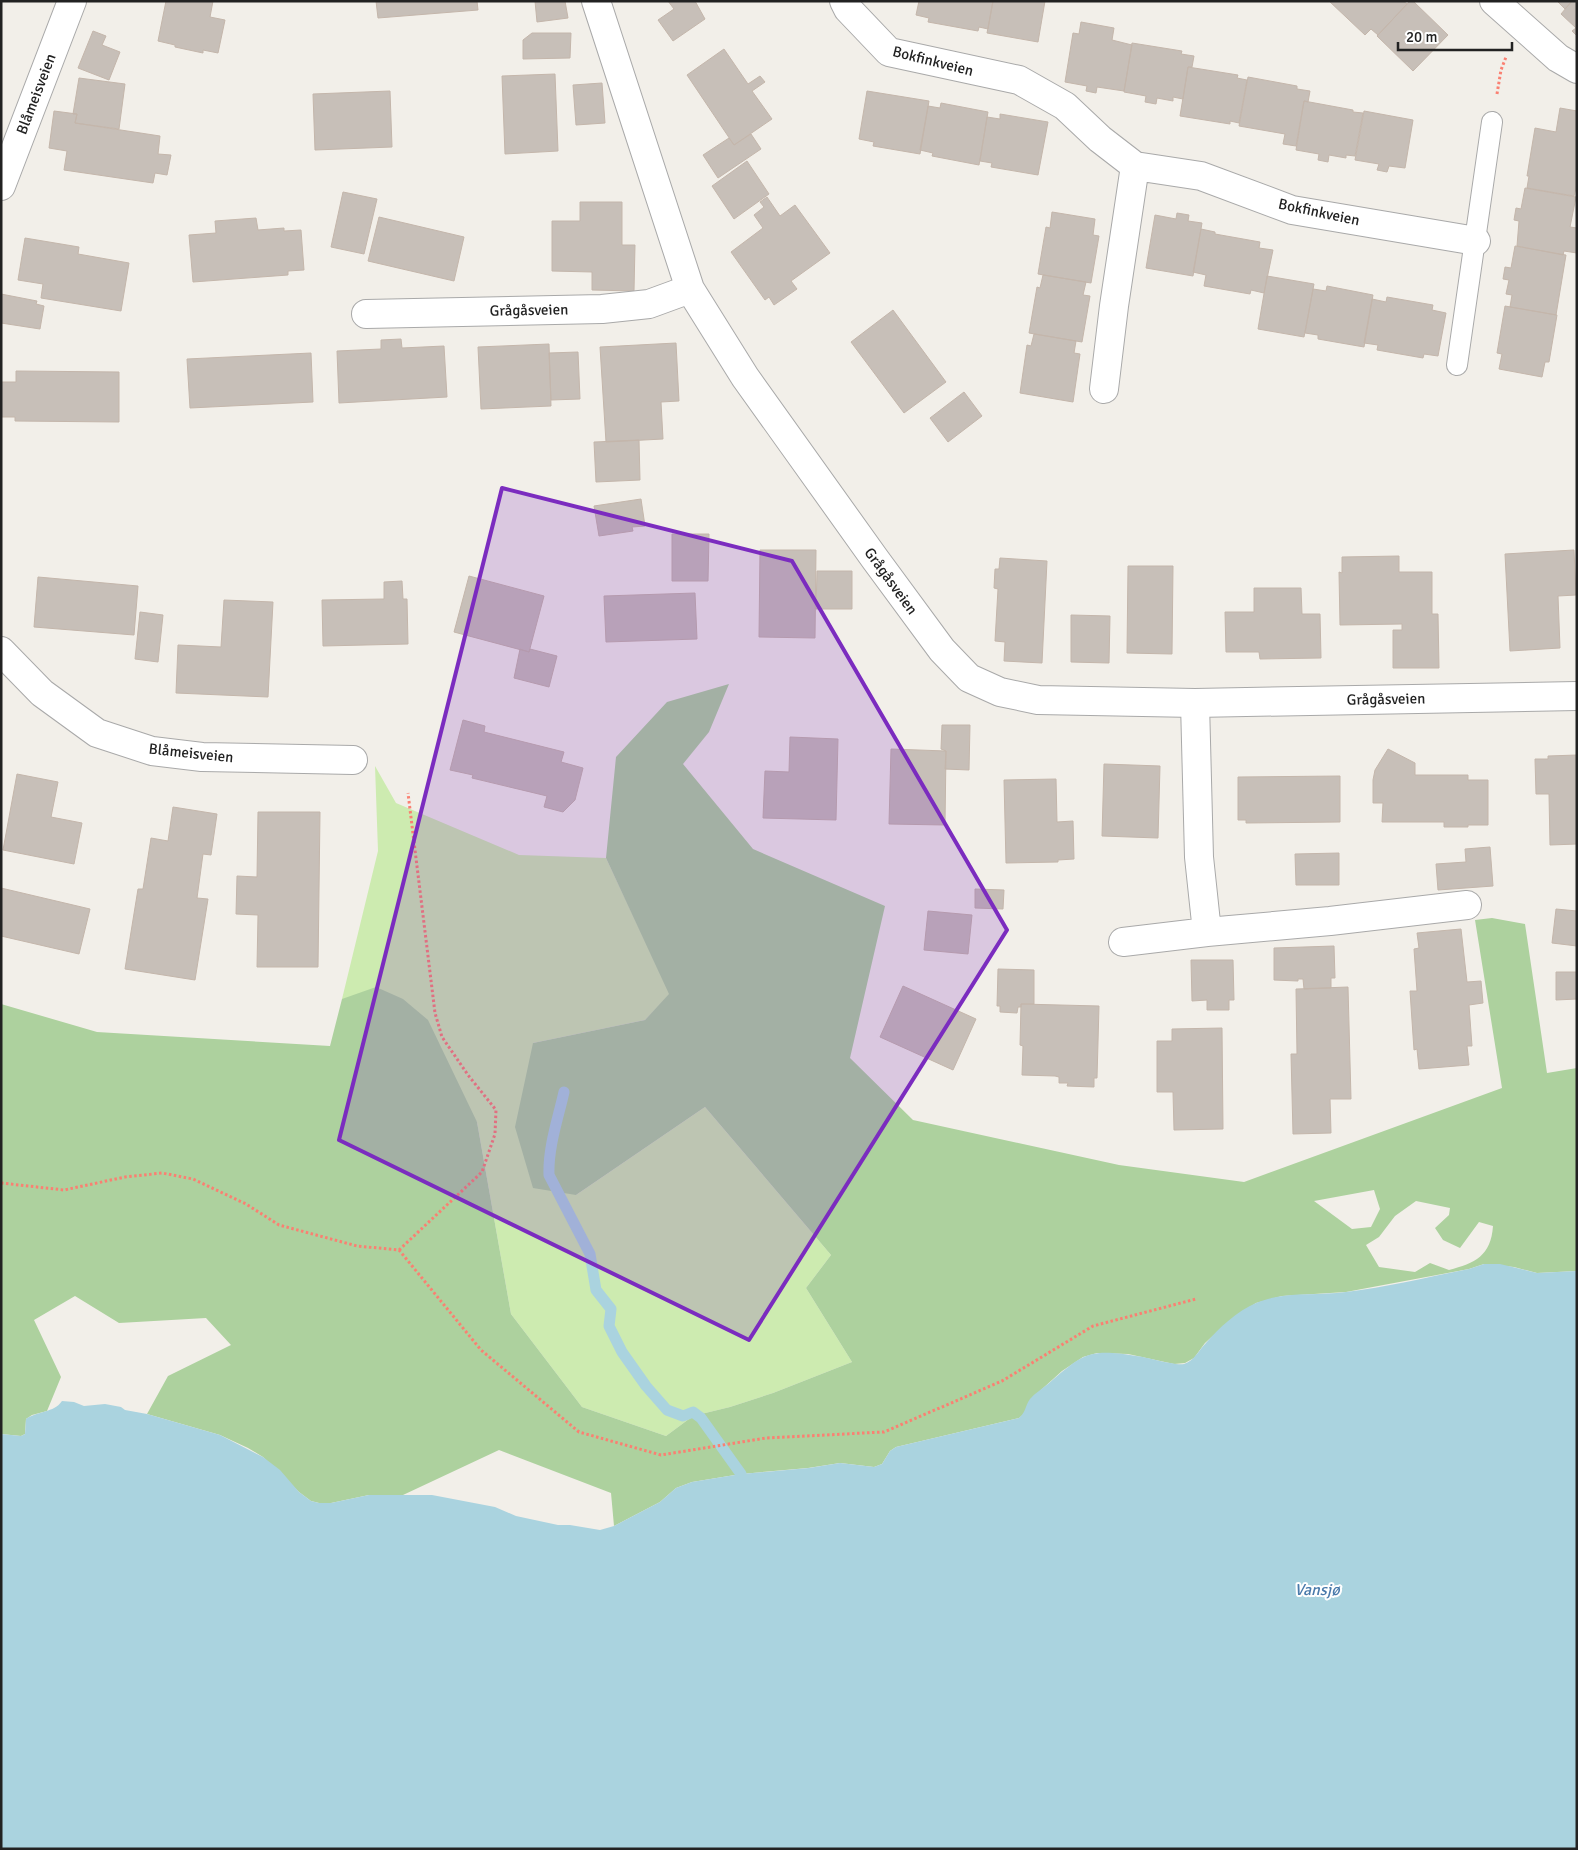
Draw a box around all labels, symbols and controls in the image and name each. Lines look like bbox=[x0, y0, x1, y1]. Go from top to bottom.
scale bar bbox=[1398, 20, 1512, 52]
text: 20 m bbox=[1406, 28, 1437, 46]
street label: Bokfinkveien bbox=[891, 42, 975, 80]
street label: Blåmeisveien bbox=[12, 51, 60, 137]
street label: Bokfinkveien bbox=[1277, 195, 1361, 229]
street label: Grågåsveien bbox=[490, 300, 568, 320]
street label: Grågåsveien bbox=[861, 544, 921, 618]
street label: Grågåsveien bbox=[1347, 689, 1425, 709]
street label: Blåmeisveien bbox=[148, 740, 234, 766]
water label: Vansjø bbox=[1294, 1580, 1341, 1600]

